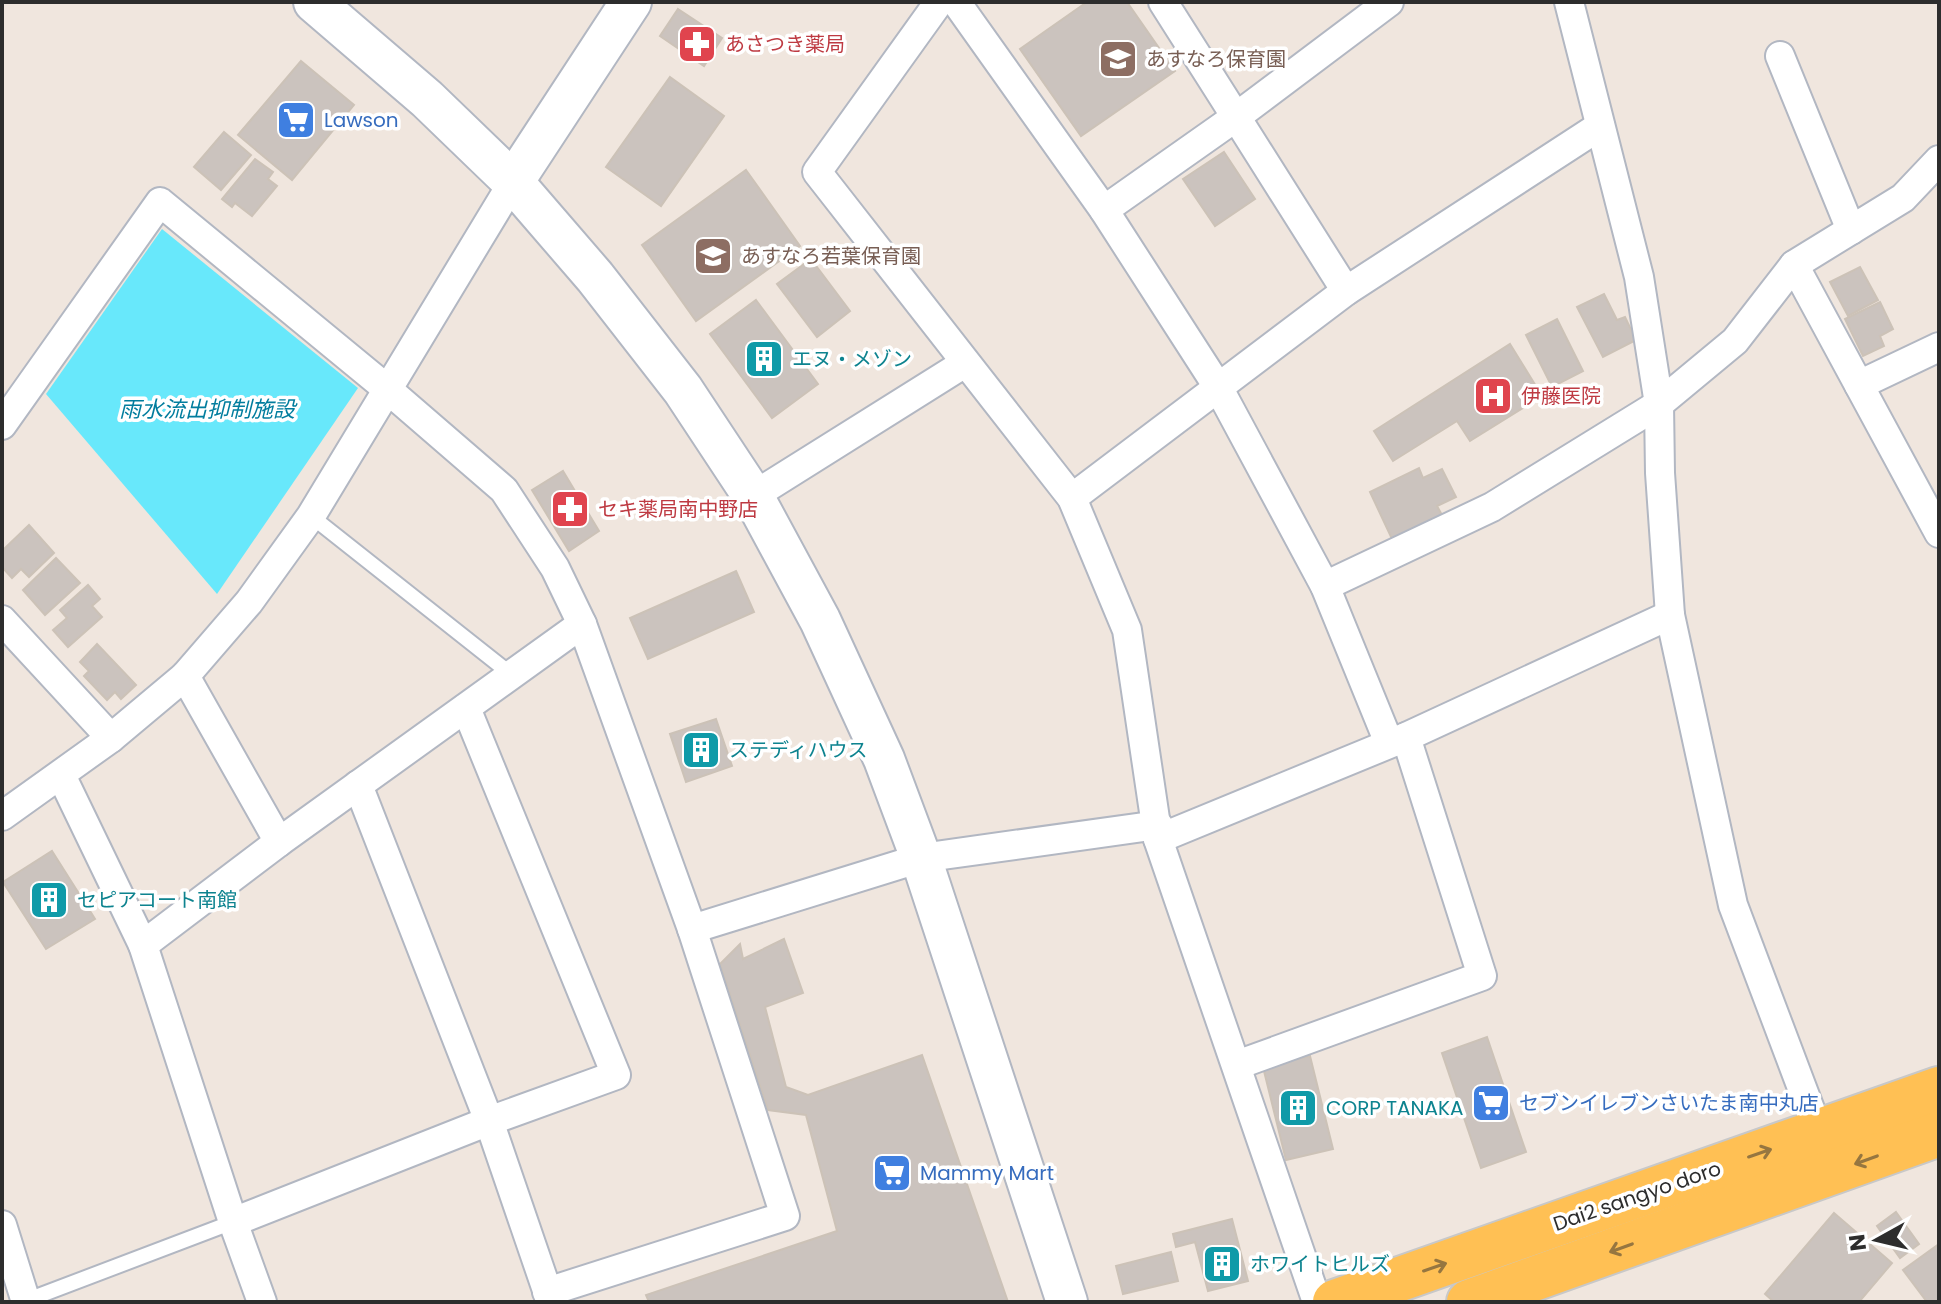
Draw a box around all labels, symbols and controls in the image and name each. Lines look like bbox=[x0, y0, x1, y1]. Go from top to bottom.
pharmacy icon: あさつき薬局 bbox=[676, 23, 718, 65]
place label: あさつき薬局 bbox=[725, 30, 845, 58]
school or university icon: あすなろ保育園 bbox=[1097, 38, 1139, 80]
place label: あすなろ保育園 bbox=[1146, 45, 1286, 73]
supermarket icon: Lawson bbox=[275, 99, 317, 141]
place label: Lawson bbox=[324, 106, 399, 134]
school or university icon: あすなろ若葉保育園 bbox=[692, 235, 734, 277]
place label: あすなろ若葉保育園 bbox=[741, 242, 921, 270]
building icon: エヌ・メゾン bbox=[743, 338, 785, 380]
place label: エヌ・メゾン bbox=[792, 345, 912, 373]
hospital icon: 伊藤医院 bbox=[1472, 375, 1514, 417]
place label: 伊藤医院 bbox=[1521, 382, 1601, 410]
water label: 雨水流出抑制施設 bbox=[119, 394, 298, 425]
pharmacy icon: セキ薬局南中野店 bbox=[549, 488, 591, 530]
place label: セキ薬局南中野店 bbox=[598, 495, 758, 523]
building icon: ステディハウス bbox=[680, 729, 722, 771]
place label: ステディハウス bbox=[729, 736, 868, 764]
building icon: セピアコート南館 bbox=[28, 879, 70, 921]
place label: セピアコート南館 bbox=[77, 886, 237, 914]
supermarket icon: セブンイレブンさいたま南中丸店 bbox=[1470, 1082, 1512, 1124]
building icon: CORP TANAKA bbox=[1277, 1087, 1319, 1129]
place label: セブンイレブンさいたま南中丸店 bbox=[1519, 1089, 1818, 1117]
place label: CORP TANAKA bbox=[1326, 1094, 1464, 1122]
one-way arrow bbox=[1747, 1145, 1772, 1160]
supermarket icon: Mammy Mart bbox=[871, 1152, 913, 1194]
street label: Dai2 sangyo doro bbox=[1549, 1154, 1725, 1238]
one-way arrow bbox=[1854, 1154, 1878, 1168]
place label: Mammy Mart bbox=[920, 1159, 1054, 1187]
north arrow bbox=[1837, 1200, 1917, 1280]
text: N bbox=[1841, 1232, 1874, 1253]
one-way arrow bbox=[1609, 1242, 1634, 1256]
building icon: ホワイトヒルズ bbox=[1201, 1243, 1243, 1285]
place label: ホワイトヒルズ bbox=[1250, 1250, 1390, 1278]
one-way arrow bbox=[1423, 1259, 1447, 1273]

